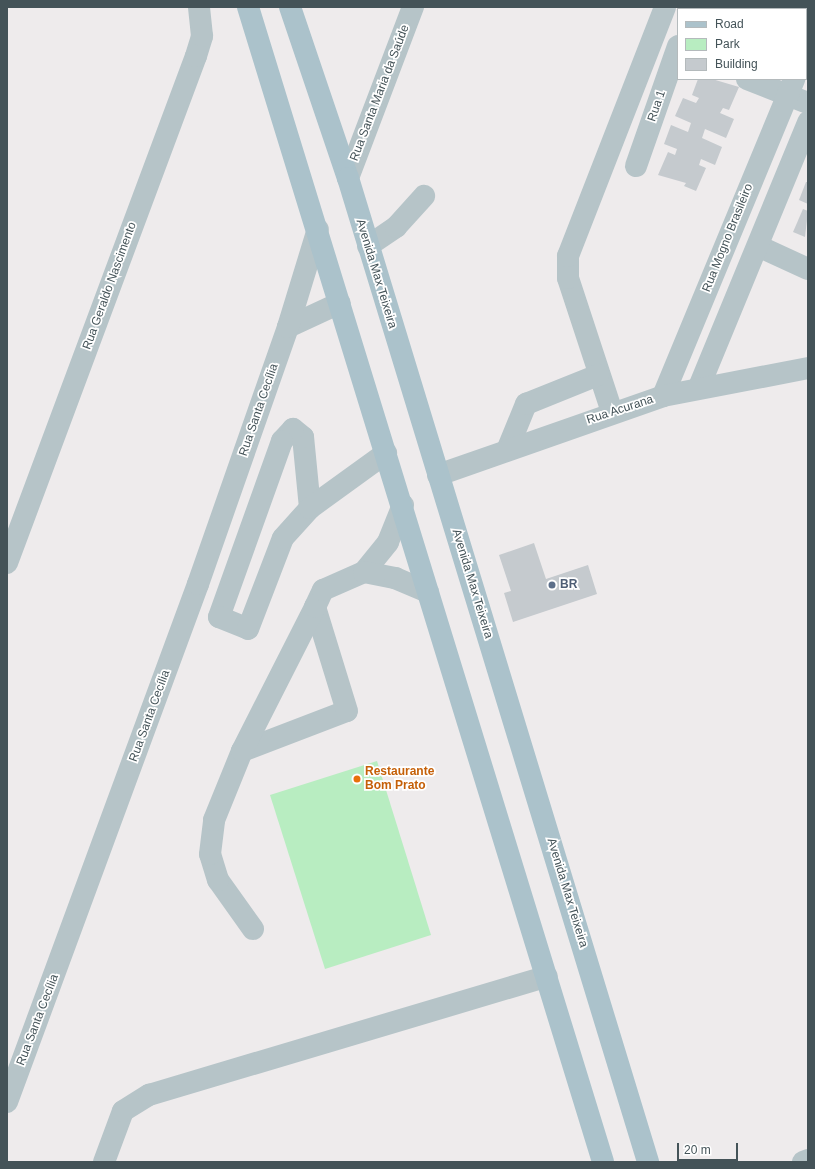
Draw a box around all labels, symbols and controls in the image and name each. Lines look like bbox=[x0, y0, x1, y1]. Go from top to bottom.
legend bbox=[677, 8, 807, 80]
text: Road bbox=[715, 17, 744, 31]
street label: Rua Santa Maria da Saúde bbox=[347, 23, 413, 163]
text: Park bbox=[715, 37, 740, 51]
text: Building bbox=[715, 57, 758, 71]
street label: Rua 1 bbox=[645, 89, 669, 123]
street label: Rua Mogno Brasileiro bbox=[700, 182, 756, 294]
street label: Avenida Max Teixeira bbox=[352, 217, 400, 331]
street label: Rua Geraldo Nascimento bbox=[80, 220, 140, 352]
street label: Rua Santa Cecília bbox=[236, 362, 282, 458]
street label: Rua Acurana bbox=[584, 392, 656, 428]
street label: Avenida Max Teixeira bbox=[448, 527, 496, 641]
place label: BR bbox=[560, 578, 577, 592]
marker: BR bbox=[547, 580, 557, 590]
street label: Rua Santa Cecília bbox=[127, 668, 173, 764]
place label: Restaurante Bom Prato bbox=[365, 765, 434, 793]
marker: Restaurante Bom Prato bbox=[352, 774, 362, 784]
street label: Avenida Max Teixeira bbox=[543, 836, 591, 950]
street label: Rua Santa Cecília bbox=[14, 972, 62, 1068]
scale bar bbox=[679, 1135, 740, 1161]
text: 20 m bbox=[684, 1143, 711, 1157]

